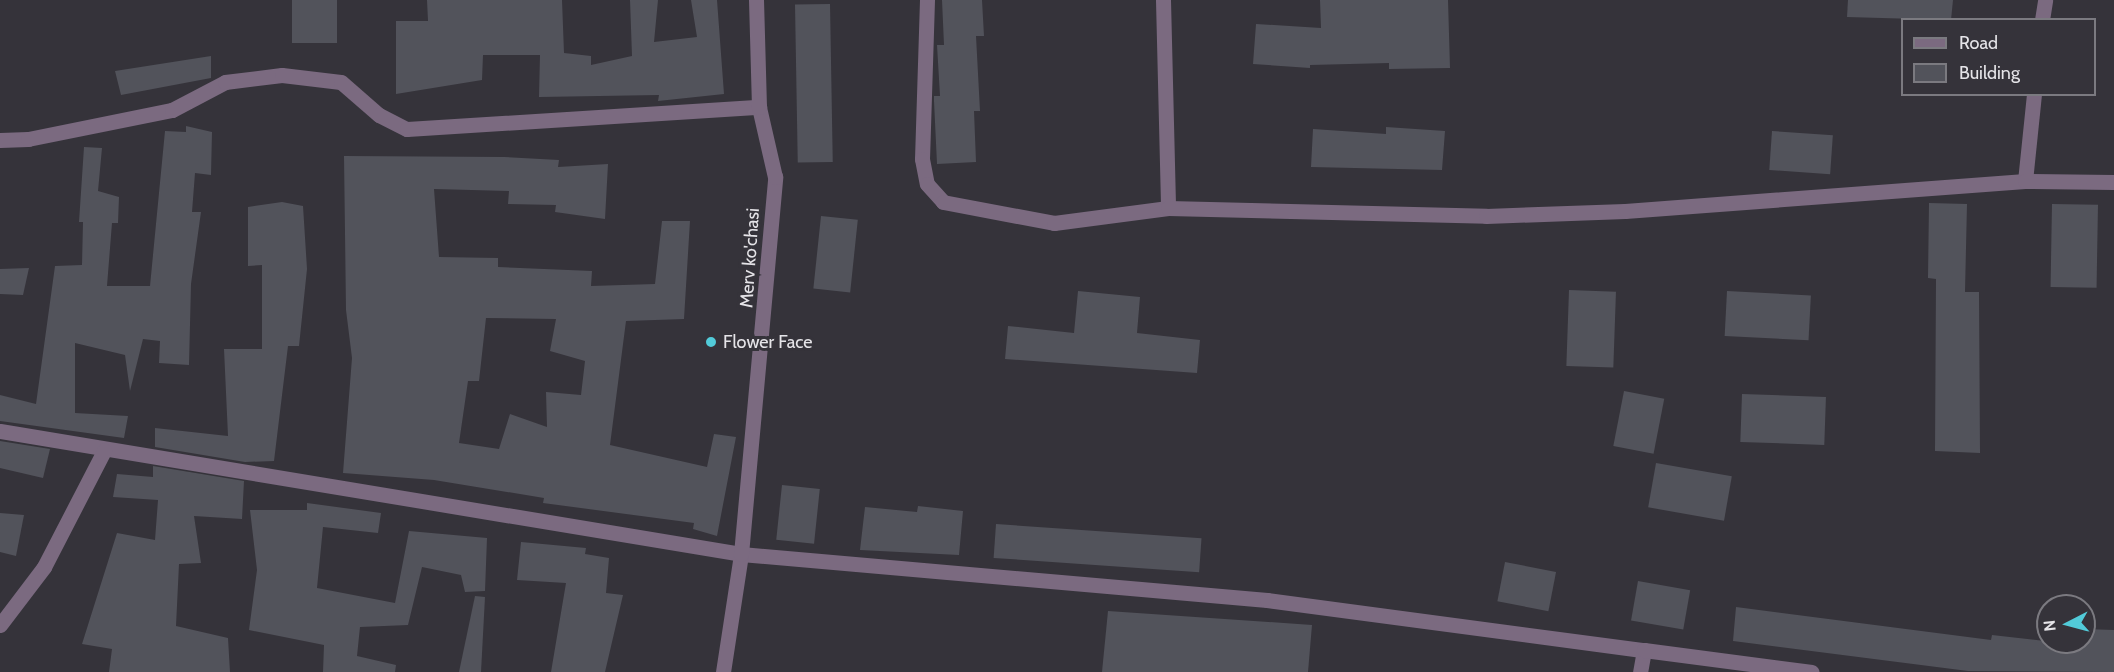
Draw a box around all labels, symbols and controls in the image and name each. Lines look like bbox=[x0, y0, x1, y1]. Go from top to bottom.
legend bbox=[1901, 18, 2096, 96]
text: Road bbox=[1959, 32, 1998, 54]
text: Building bbox=[1959, 62, 2020, 84]
street label: Merv ko'chasi bbox=[736, 207, 764, 309]
place label: Flower Face bbox=[723, 331, 813, 353]
marker: Flower Face bbox=[704, 335, 718, 349]
north arrow bbox=[2036, 594, 2096, 654]
text: N bbox=[2040, 619, 2060, 632]

